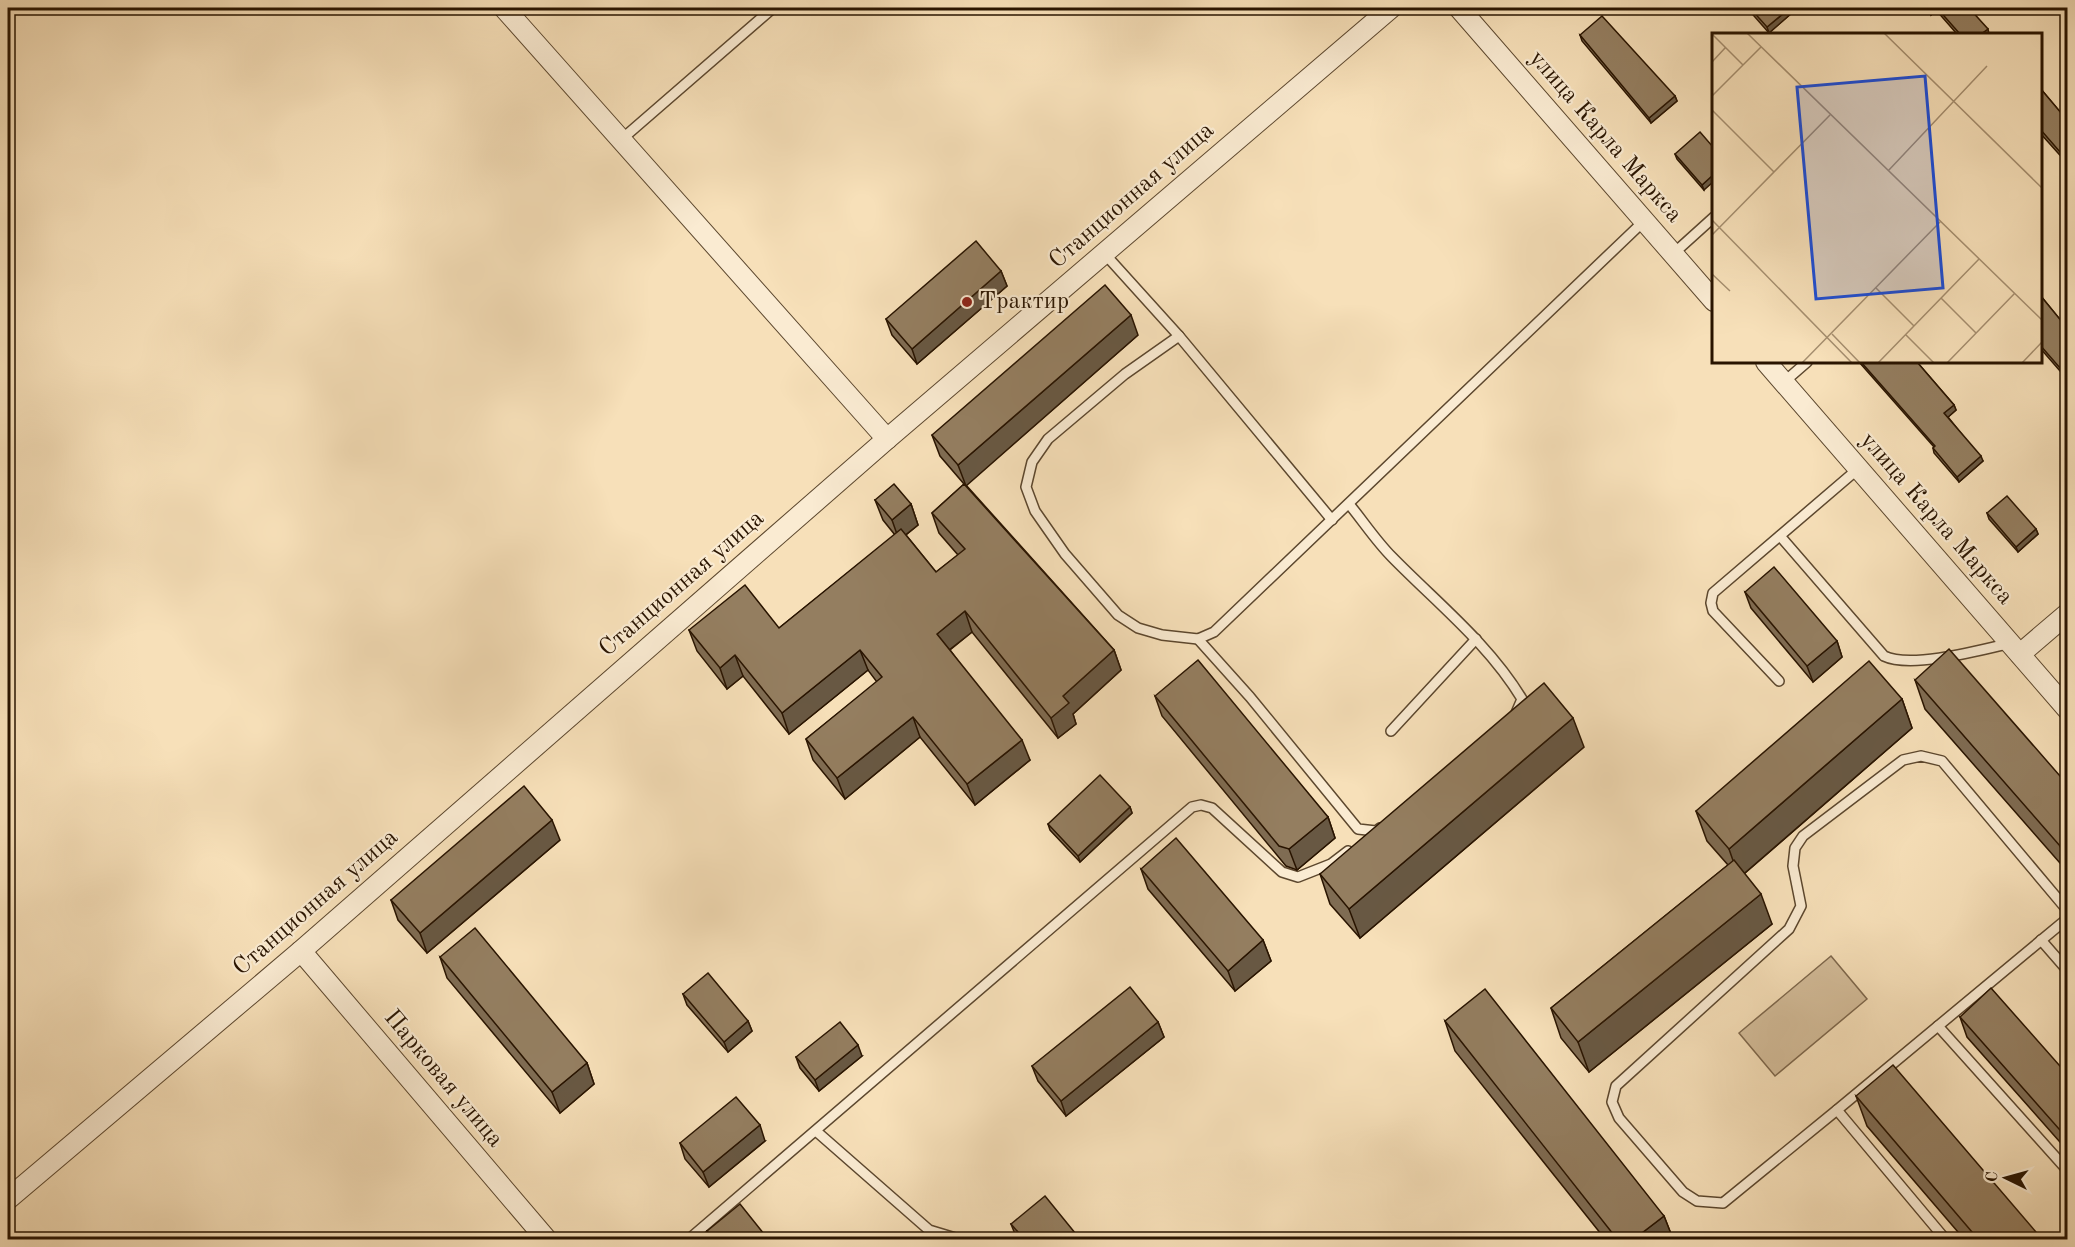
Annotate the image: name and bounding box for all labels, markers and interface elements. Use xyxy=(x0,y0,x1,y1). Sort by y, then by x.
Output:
inset map xyxy=(1712,33,2042,363)
street label: улица Карла Маркса xyxy=(1524,46,1686,228)
street label: Станционная улица xyxy=(1045,118,1219,274)
place label: Трактир xyxy=(979,290,1069,314)
marker: Трактир xyxy=(960,295,974,309)
street label: улица Карла Маркса xyxy=(1855,428,2017,610)
street label: Станционная улица xyxy=(595,506,769,662)
street label: Станционная улица xyxy=(229,825,403,981)
street label: Парковая улица xyxy=(379,1006,507,1152)
north arrow xyxy=(1976,1148,2036,1208)
text: С xyxy=(1985,1171,2001,1183)

